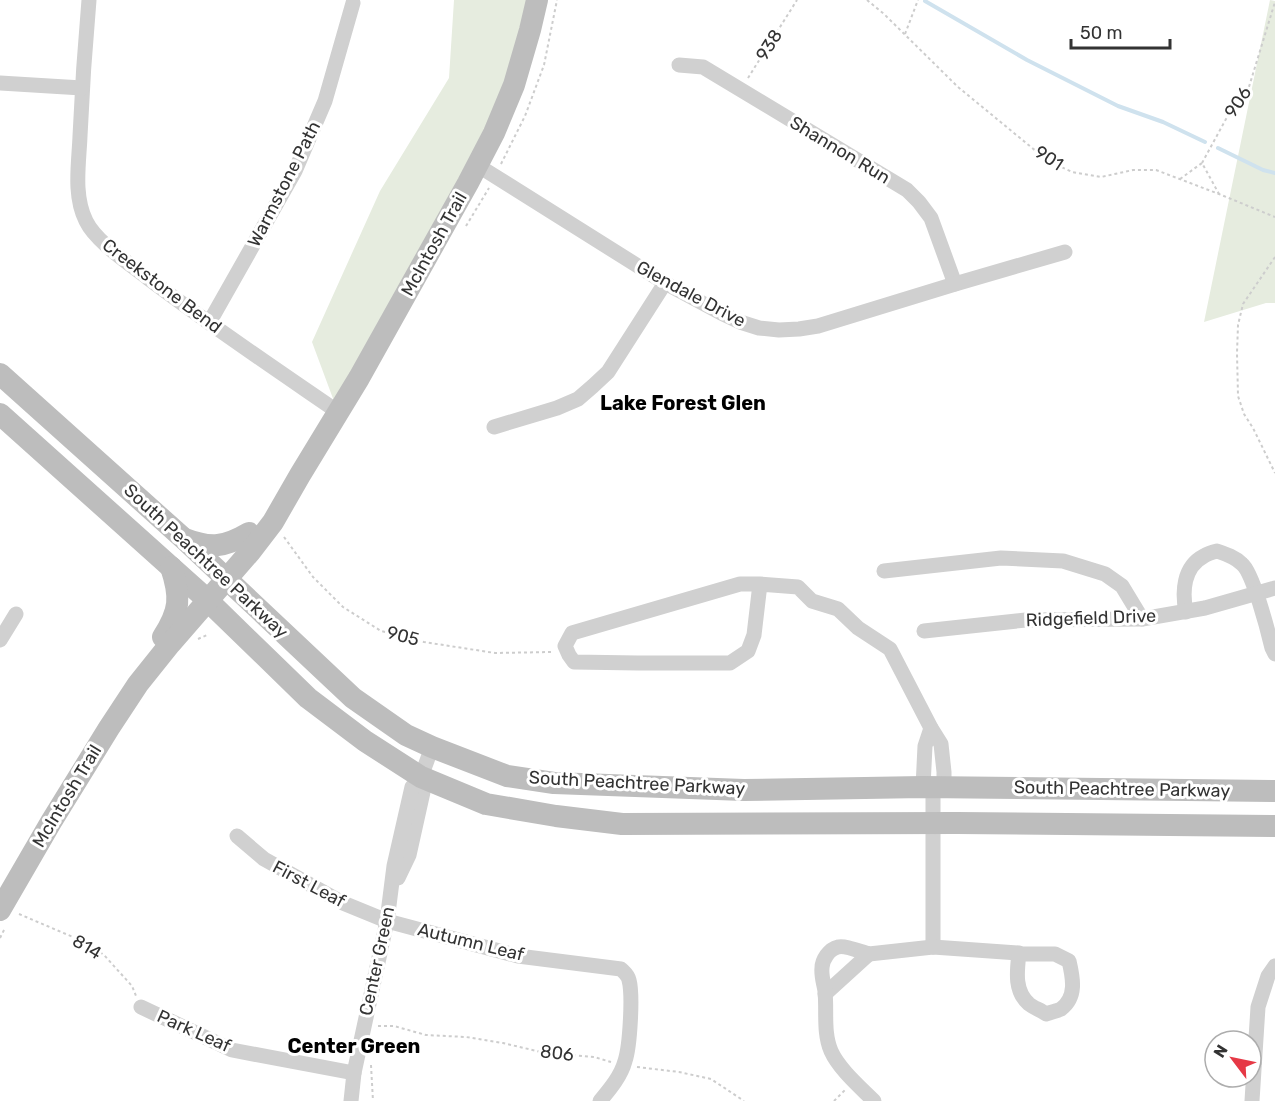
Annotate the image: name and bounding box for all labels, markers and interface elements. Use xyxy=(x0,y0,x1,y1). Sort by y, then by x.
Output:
scale bar xyxy=(1071,12,1170,50)
text: 50 m xyxy=(1080,22,1123,44)
street label: 938 xyxy=(751,25,787,65)
street label: 906 xyxy=(1220,82,1256,122)
street label: Shannon Run xyxy=(786,111,894,189)
street label: Warmstone Path xyxy=(243,118,325,250)
street label: 901 xyxy=(1031,141,1067,175)
street label: McIntosh Trail xyxy=(396,188,472,300)
street label: Creekstone Bend xyxy=(98,234,226,338)
street label: Glendale Drive xyxy=(633,256,749,332)
district label: Lake Forest Glen xyxy=(600,391,766,415)
street label: South Peachtree Parkway xyxy=(119,479,293,643)
street label: Ridgefield Drive xyxy=(1025,605,1157,631)
street label: 905 xyxy=(384,621,422,651)
street label: McIntosh Trail xyxy=(28,741,106,851)
street label: South Peachtree Parkway xyxy=(528,766,746,800)
street label: South Peachtree Parkway xyxy=(1014,776,1231,802)
street label: First Leaf xyxy=(269,856,349,912)
street label: Center Green xyxy=(355,905,399,1017)
street label: Autumn Leaf xyxy=(416,918,526,966)
street label: 814 xyxy=(68,930,106,964)
street label: Park Leaf xyxy=(154,1005,234,1057)
north arrow xyxy=(1203,1029,1263,1089)
district label: Center Green xyxy=(288,1034,420,1058)
street label: 806 xyxy=(539,1040,575,1066)
text: N xyxy=(1210,1041,1232,1061)

